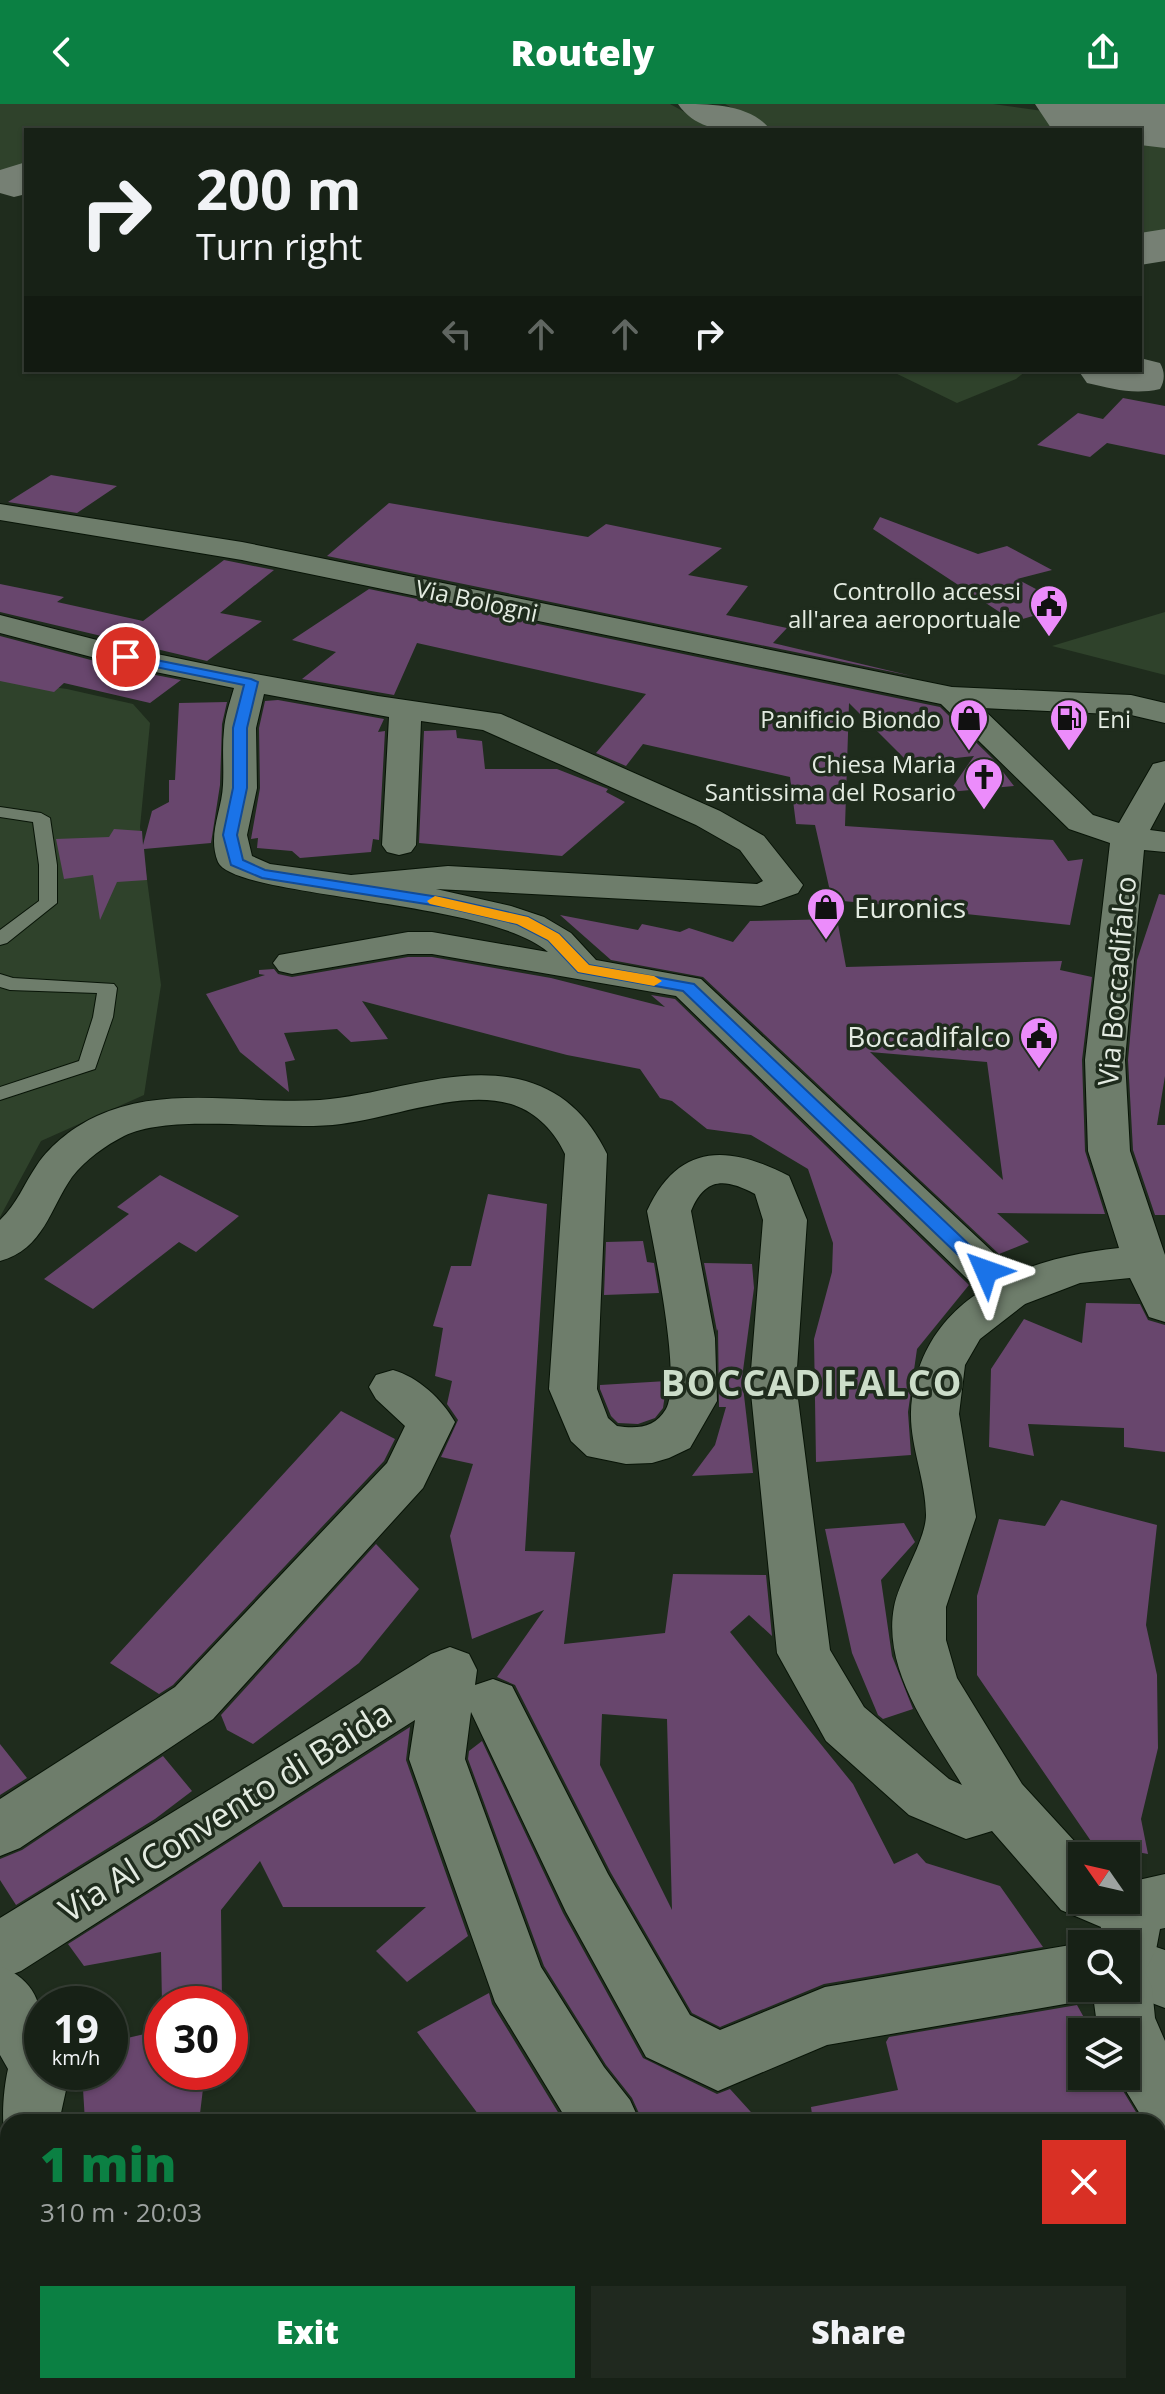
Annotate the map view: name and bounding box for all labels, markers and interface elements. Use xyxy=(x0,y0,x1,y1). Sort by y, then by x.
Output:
text: Routely xyxy=(511,28,654,77)
icon: back xyxy=(40,30,84,74)
icon: share xyxy=(1081,30,1125,74)
text: 200 m xyxy=(196,150,362,226)
icon: right xyxy=(64,160,168,264)
text: Turn right xyxy=(196,222,362,271)
icon: left xyxy=(435,312,479,356)
icon: ahead xyxy=(519,312,563,356)
icon: ahead xyxy=(603,312,647,356)
icon: right xyxy=(687,312,731,356)
street label: Via Bologni xyxy=(413,571,541,629)
place label: Controllo accessi all'area aeroportuale xyxy=(788,574,1021,635)
public building icon: Controllo accessi all'area aeroportuale xyxy=(1028,583,1070,638)
pin xyxy=(92,623,160,691)
icon: arrive xyxy=(104,635,148,679)
shop icon: Panificio Biondo xyxy=(948,697,990,752)
fuel station icon: Eni xyxy=(1048,697,1090,752)
place label: Panificio Biondo xyxy=(760,702,941,735)
place label: Eni xyxy=(1097,702,1131,735)
place label: Chiesa Maria Santissima del Rosario xyxy=(705,747,956,808)
church icon: Chiesa Maria Santissima del Rosario xyxy=(963,756,1005,811)
street label: Via Boccadifalco xyxy=(1088,875,1144,1087)
shop icon: Euronics xyxy=(805,886,847,941)
place label: Euronics xyxy=(854,888,966,926)
public building icon: Boccadifalco xyxy=(1018,1015,1060,1070)
place label: Boccadifalco xyxy=(847,1017,1011,1055)
position arrow xyxy=(944,1229,1028,1313)
district label: BOCCADIFALCO xyxy=(661,1358,963,1407)
street label: Via Al Convento di Baida xyxy=(50,1690,400,1932)
north arrow xyxy=(1068,1842,1140,1914)
map controls xyxy=(1068,1842,1140,2090)
button: search xyxy=(1068,1930,1140,2002)
speed limit sign: 30 xyxy=(144,1986,248,2090)
text: 19 xyxy=(53,2000,99,2055)
button: layers xyxy=(1068,2018,1140,2090)
text: km/h xyxy=(52,2044,100,2071)
text: 1 min xyxy=(40,2131,176,2196)
button: close xyxy=(1042,2140,1126,2224)
text: 310 m · 20:03 xyxy=(40,2194,202,2230)
button: Exit xyxy=(40,2286,575,2378)
button: Share xyxy=(591,2286,1126,2378)

